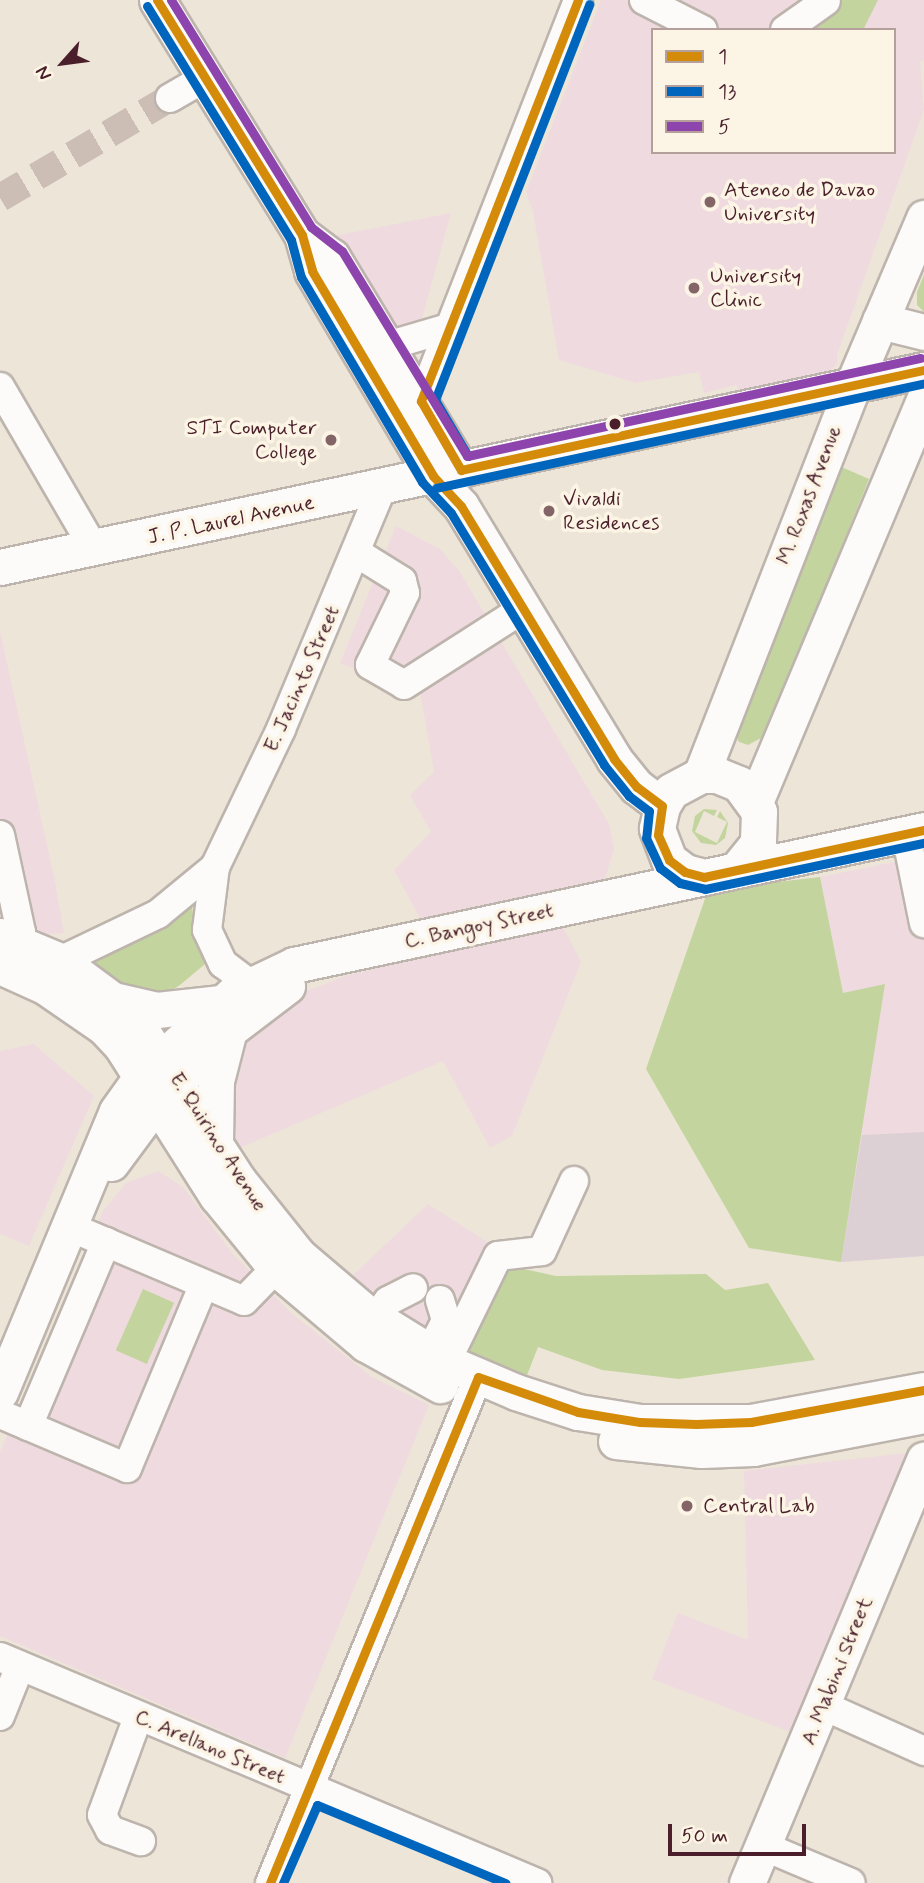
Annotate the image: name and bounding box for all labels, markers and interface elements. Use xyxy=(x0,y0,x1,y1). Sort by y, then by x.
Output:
north arrow xyxy=(28,28,98,98)
legend xyxy=(651,28,896,154)
text: 1 xyxy=(718,43,727,71)
text: N xyxy=(30,62,58,85)
text: 13 xyxy=(718,78,736,106)
text: 5 xyxy=(718,113,731,141)
place label: Ateneo de Davao University xyxy=(724,177,875,227)
marker: Ateneo de Davao University xyxy=(702,194,718,210)
place label: University Clinic xyxy=(710,263,801,313)
marker: University Clinic xyxy=(684,278,704,298)
place label: STI Computer College xyxy=(185,415,317,465)
unlabelled marker xyxy=(608,417,622,431)
street label: M. Roxas Avenue xyxy=(770,420,848,570)
marker: STI Computer College xyxy=(323,432,339,448)
place label: Vivaldi Residences xyxy=(563,486,660,536)
street label: J. P. Laurel Avenue xyxy=(146,490,316,550)
marker: Vivaldi Residences xyxy=(541,503,557,519)
street label: E. Jacinto Street xyxy=(258,600,346,758)
street label: C. Bangoy Street xyxy=(400,898,558,954)
street label: E. Quirino Avenue xyxy=(163,1067,273,1217)
place label: Central Lab xyxy=(703,1493,815,1519)
marker: Central Lab xyxy=(677,1496,697,1516)
street label: A. Mabini Street xyxy=(796,1593,878,1749)
street label: C. Arellano Street xyxy=(130,1703,290,1791)
scale bar xyxy=(672,1810,810,1854)
text: 50 m xyxy=(681,1822,728,1850)

